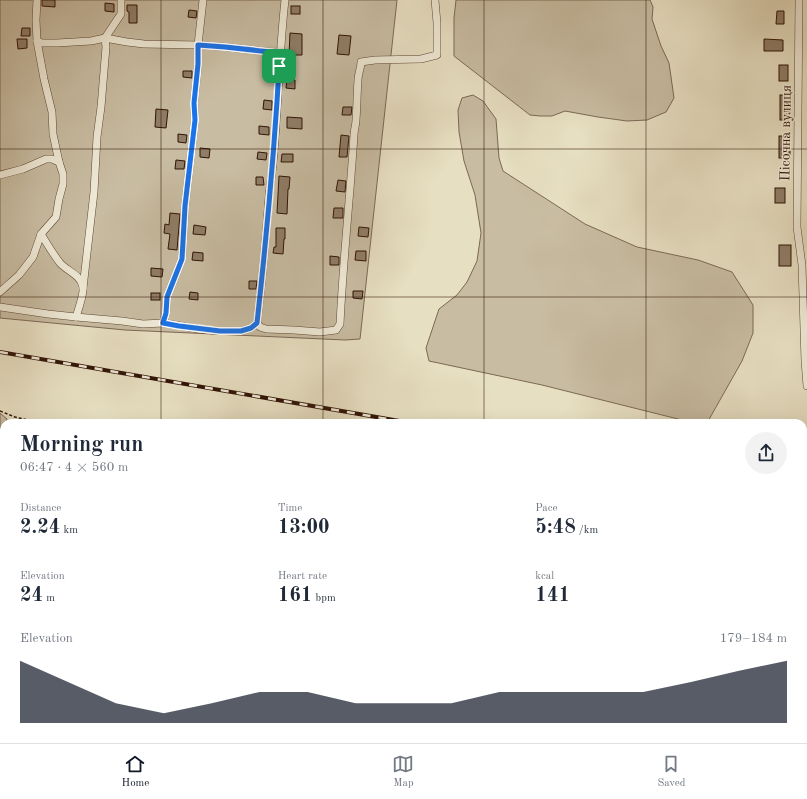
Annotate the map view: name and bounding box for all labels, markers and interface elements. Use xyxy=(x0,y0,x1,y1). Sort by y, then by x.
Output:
pin xyxy=(262,49,296,83)
icon: arrive xyxy=(268,55,290,77)
street label: Пісочна вулиця xyxy=(778,85,794,181)
button: share xyxy=(745,432,787,474)
text: Morning run xyxy=(20,434,143,456)
text: 06:47 · 4 × 560 m xyxy=(20,461,128,474)
text: Distance xyxy=(20,503,61,514)
text: Time xyxy=(278,503,302,514)
text: Pace xyxy=(535,503,558,514)
text: 2.24 xyxy=(20,518,60,538)
text: 13:00 xyxy=(278,518,330,538)
text: 5:48 xyxy=(535,518,576,538)
text: km xyxy=(60,525,78,536)
text: /km xyxy=(576,525,598,536)
text: Elevation xyxy=(20,571,65,582)
text: Heart rate xyxy=(278,571,327,582)
text: kcal xyxy=(535,571,554,582)
text: 24 xyxy=(20,586,43,606)
text: 161 xyxy=(278,586,312,606)
text: 141 xyxy=(535,586,570,606)
text: m xyxy=(43,593,55,604)
text: bpm xyxy=(312,593,336,604)
text: Elevation xyxy=(20,632,73,645)
text: 179–184 m xyxy=(720,632,787,645)
tab: Home xyxy=(122,753,149,791)
tab: Map xyxy=(392,753,414,791)
tab: Saved xyxy=(657,753,685,791)

